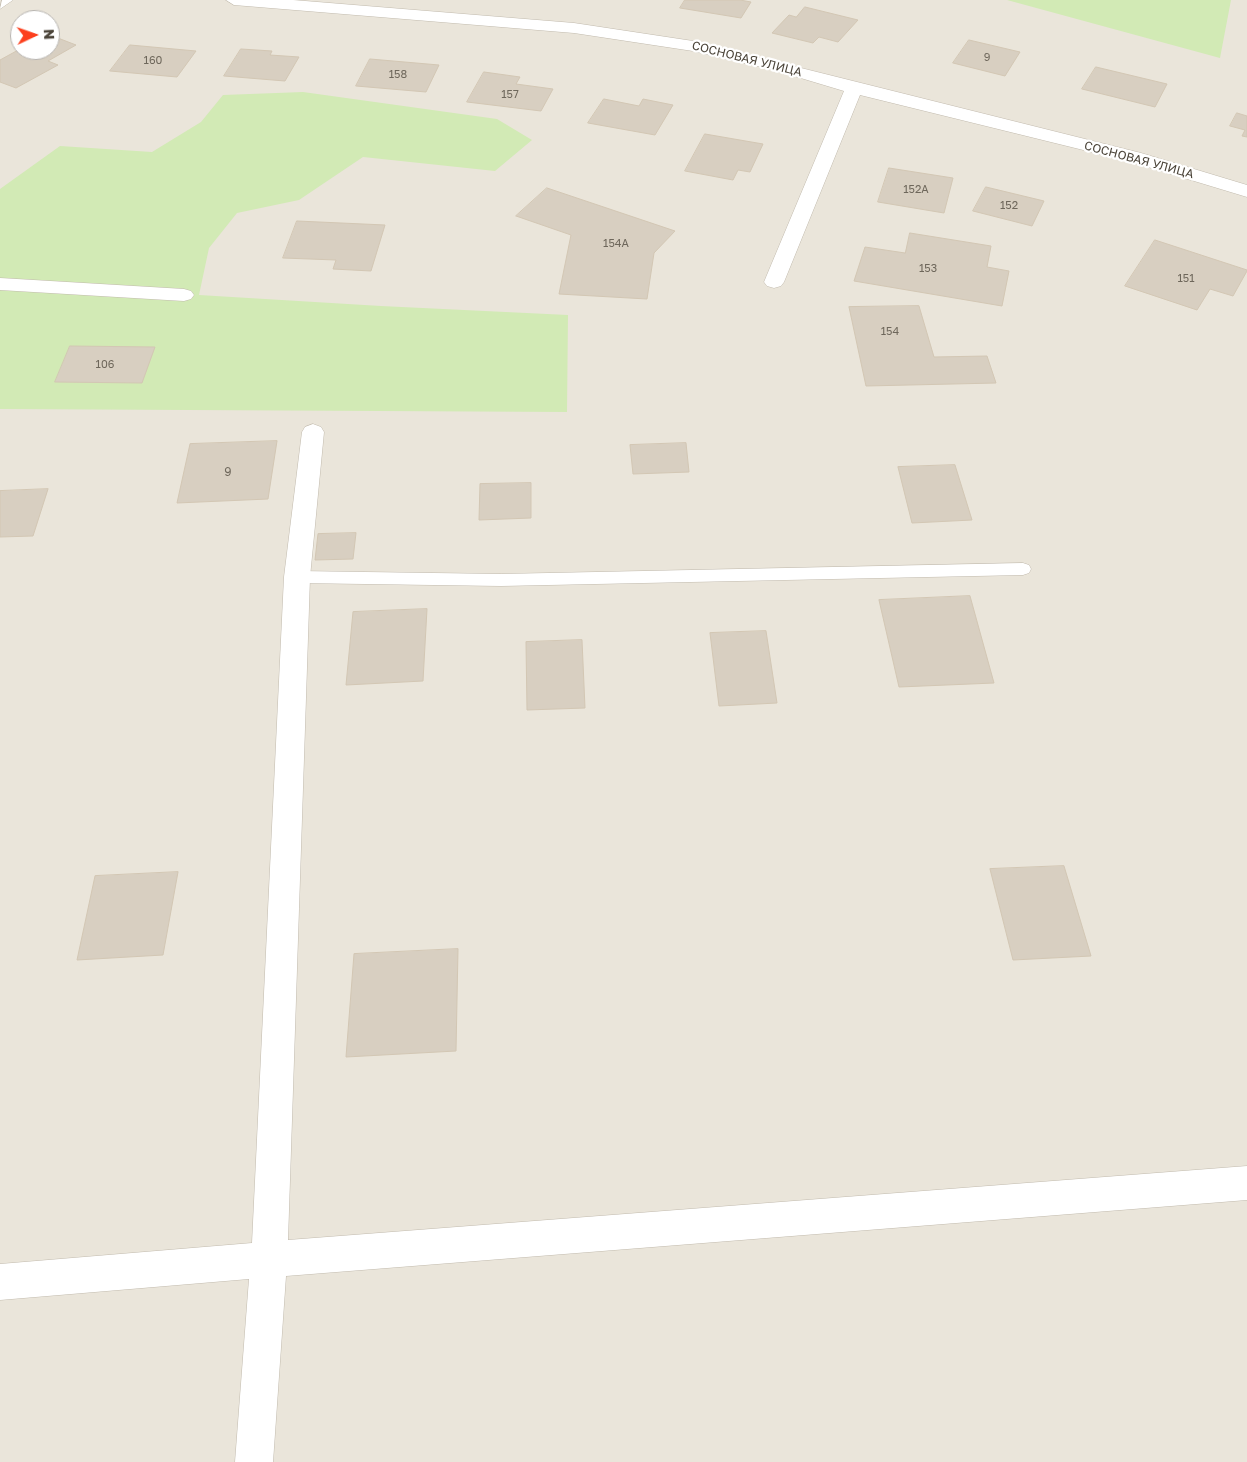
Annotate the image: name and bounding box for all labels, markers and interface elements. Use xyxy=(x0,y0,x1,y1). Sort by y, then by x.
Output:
north arrow xyxy=(10,10,60,60)
text: N xyxy=(41,28,58,40)
street label: СОСНОВАЯ УЛИЦА xyxy=(691,38,803,80)
house number: 9 xyxy=(984,51,990,65)
house number: 160 xyxy=(144,54,162,68)
house number: 158 xyxy=(389,68,407,82)
house number: 157 xyxy=(501,88,519,102)
street label: СОСНОВАЯ УЛИЦА xyxy=(1083,138,1195,182)
house number: 152А xyxy=(903,183,929,197)
house number: 152 xyxy=(1000,199,1018,213)
house number: 154А xyxy=(603,237,629,251)
house number: 153 xyxy=(919,262,937,276)
house number: 151 xyxy=(1177,272,1195,286)
house number: 154 xyxy=(881,325,899,339)
house number: 106 xyxy=(96,358,114,372)
house number: 9 xyxy=(224,465,232,479)

